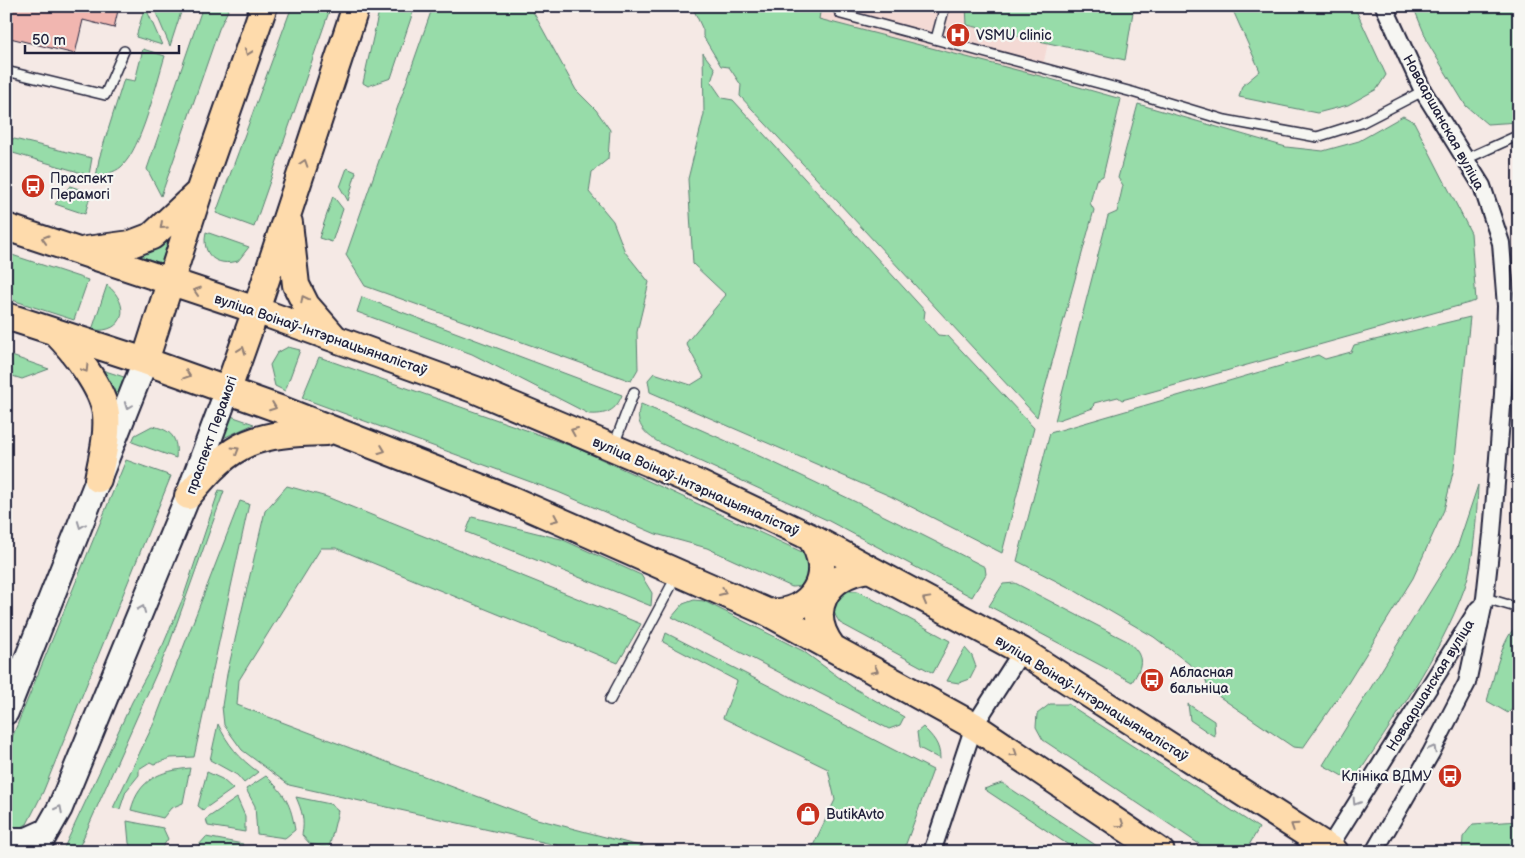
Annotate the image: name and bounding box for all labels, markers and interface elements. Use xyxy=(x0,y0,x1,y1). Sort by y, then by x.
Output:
scale bar xyxy=(25,22,179,54)
hospital icon: VSMU clinic xyxy=(945,22,971,48)
place label: VSMU clinic xyxy=(976,27,1052,44)
text: 50 m xyxy=(32,31,66,50)
one-way arrow xyxy=(244,47,254,56)
street label: Новааршанская вуліца xyxy=(1399,52,1488,193)
one-way arrow xyxy=(298,159,308,168)
place label: Праспект Перамогі xyxy=(50,170,114,203)
bus stop icon: Праспект Перамогі xyxy=(20,173,46,199)
one-way arrow xyxy=(160,220,169,229)
one-way arrow xyxy=(41,234,49,244)
one-way arrow xyxy=(193,286,201,296)
street label: вуліца Воінаў-Інтэрнацыяналістаў xyxy=(212,290,430,379)
one-way arrow xyxy=(300,296,310,305)
one-way arrow xyxy=(236,346,246,354)
one-way arrow xyxy=(79,363,88,373)
one-way arrow xyxy=(182,369,190,379)
street label: праспект Перамогі xyxy=(182,374,241,497)
one-way arrow xyxy=(269,401,277,411)
one-way arrow xyxy=(124,402,134,410)
one-way arrow xyxy=(570,427,579,437)
street label: вуліца Воінаў-Інтэрнацыяналістаў xyxy=(590,433,802,540)
one-way arrow xyxy=(377,443,386,454)
one-way arrow xyxy=(230,446,239,456)
one-way arrow xyxy=(550,512,559,523)
one-way arrow xyxy=(77,520,87,529)
one-way arrow xyxy=(718,586,727,597)
one-way arrow xyxy=(923,596,932,606)
one-way arrow xyxy=(136,605,147,614)
street label: Новааршанская вуліца xyxy=(1383,616,1478,754)
street label: вуліца Воінаў-Інтэрнацыяналістаў xyxy=(992,632,1192,765)
one-way arrow xyxy=(870,664,879,674)
place label: Абласная бальніца xyxy=(1169,664,1233,697)
bus stop icon: Абласная бальніца xyxy=(1139,667,1165,693)
one-way arrow xyxy=(1427,745,1437,754)
one-way arrow xyxy=(1009,747,1018,756)
bus stop icon: Клініка ВДМУ xyxy=(1437,763,1463,789)
place label: Клініка ВДМУ xyxy=(1341,768,1432,785)
one-way arrow xyxy=(1353,797,1362,806)
shop icon: ButikAvto xyxy=(795,801,821,827)
one-way arrow xyxy=(53,805,63,814)
place label: ButikAvto xyxy=(826,806,885,823)
one-way arrow xyxy=(1115,818,1125,827)
one-way arrow xyxy=(1291,822,1300,832)

